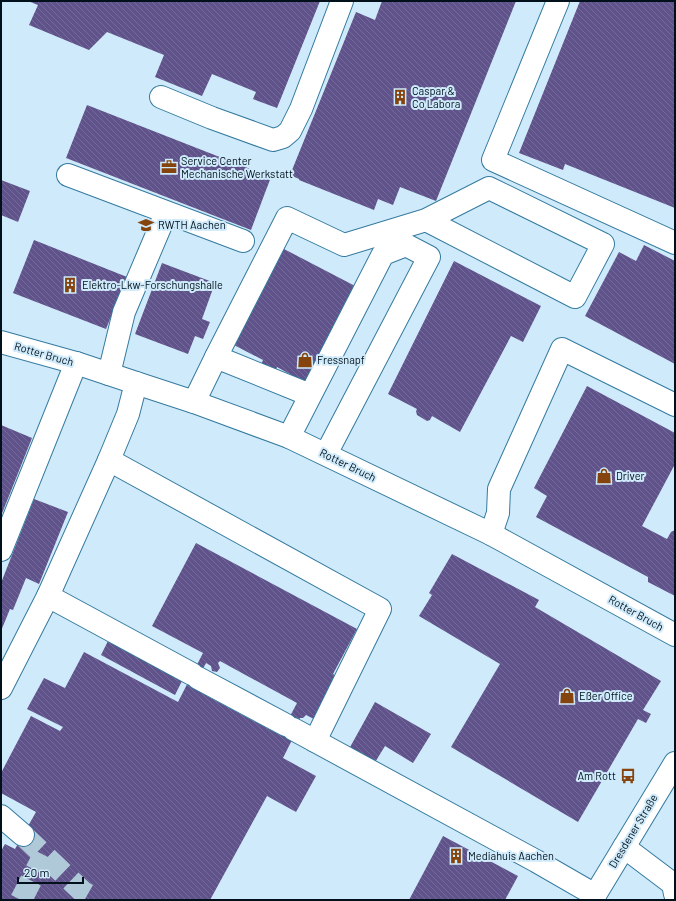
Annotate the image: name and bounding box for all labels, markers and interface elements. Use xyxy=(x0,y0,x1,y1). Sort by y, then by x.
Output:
place label: Caspar & Co Labora xyxy=(412,84,460,110)
building icon: Caspar & Co Labora xyxy=(391,88,409,106)
place label: Service Center Mechanische Werkstatt xyxy=(181,154,293,180)
office icon: Service Center Mechanische Werkstatt xyxy=(160,158,178,176)
school or university icon: RWTH Aachen xyxy=(137,216,155,234)
place label: RWTH Aachen xyxy=(158,218,226,231)
building icon: Elektro-Lkw-Forschungshalle xyxy=(61,276,79,294)
place label: Elektro-Lkw-Forschungshalle xyxy=(82,278,223,291)
street label: Rotter Bruch xyxy=(13,339,75,368)
shop icon: Fressnapf xyxy=(296,351,314,369)
place label: Fressnapf xyxy=(317,353,365,366)
street label: Rotter Bruch xyxy=(318,445,379,484)
shop icon: Driver xyxy=(595,467,613,485)
place label: Driver xyxy=(616,469,645,482)
street label: Rotter Bruch xyxy=(606,592,666,633)
shop icon: Eßer Office xyxy=(558,687,576,705)
place label: Eßer Office xyxy=(579,689,633,702)
bus stop icon: Am Rott xyxy=(619,767,637,785)
place label: Am Rott xyxy=(577,769,616,782)
street label: Dresdener Straße xyxy=(605,791,660,870)
building icon: Mediahuis Aachen xyxy=(447,847,465,865)
place label: Mediahuis Aachen xyxy=(468,849,554,862)
scale bar xyxy=(18,859,83,885)
text: 20 m xyxy=(24,865,50,879)

